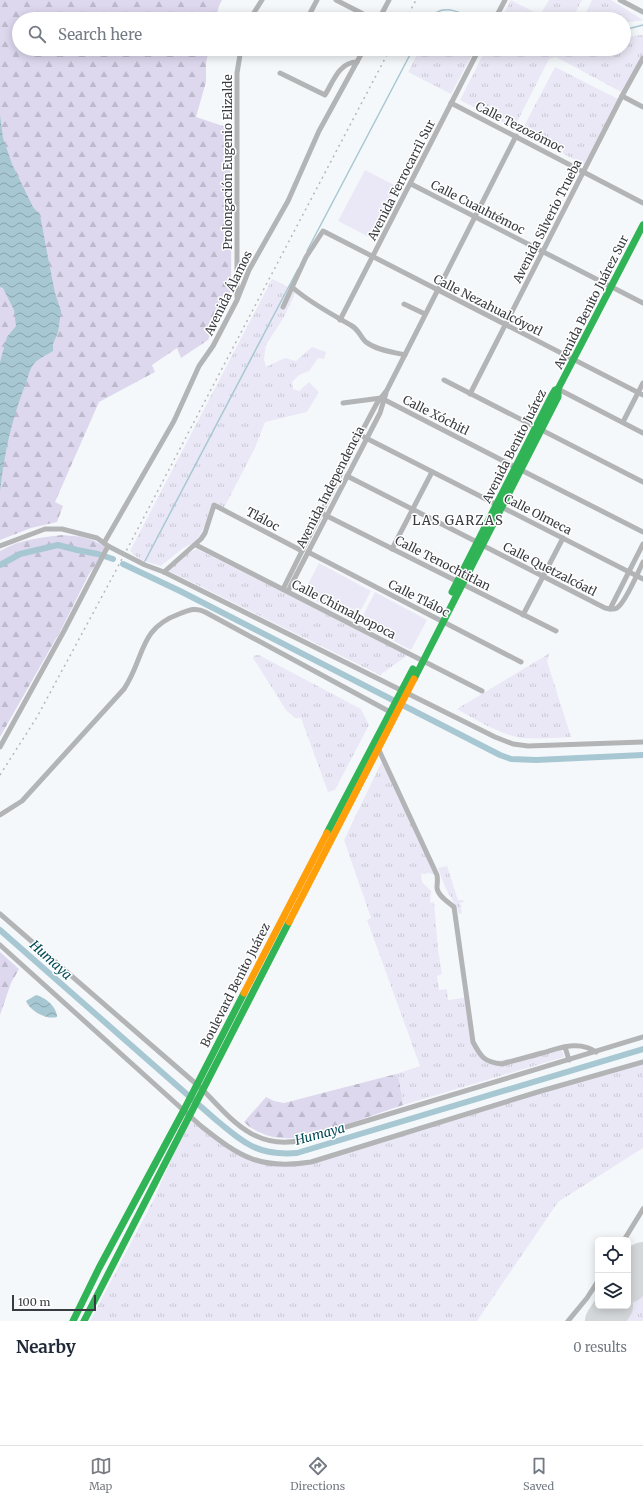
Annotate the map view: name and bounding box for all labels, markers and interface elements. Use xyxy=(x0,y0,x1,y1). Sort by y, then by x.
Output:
search box xyxy=(12,12,631,56)
icon: search xyxy=(26,23,48,45)
text: Search here xyxy=(58,25,142,44)
street label: Prolongación Eugenio Elizalde xyxy=(220,74,235,250)
street label: Calle Tezozómoc xyxy=(473,98,567,156)
street label: Avenida Ferrocarril Sur xyxy=(364,117,438,244)
street label: Avenida Silverio Trueba xyxy=(509,156,585,286)
street label: Calle Cuauhtémoc xyxy=(428,177,528,237)
street label: Avenida Benito Juárez Sur xyxy=(550,232,632,372)
street label: Avenida Álamos xyxy=(201,248,255,339)
street label: Calle Nezahualcóyotl xyxy=(431,271,545,339)
street label: Avenida Benito Juárez xyxy=(478,386,549,506)
street label: Calle Xóchitl xyxy=(400,392,472,438)
street label: Avenida Independencia xyxy=(292,423,368,551)
street label: Calle Olmeca xyxy=(502,490,575,538)
street label: Tláloc xyxy=(244,504,282,534)
district label: LAS GARZAS xyxy=(412,512,504,529)
street label: Calle Tenochtitlan xyxy=(393,532,493,594)
street label: Calle Quetzalcóatl xyxy=(501,539,600,599)
street label: Calle Chimalpopoca xyxy=(289,576,399,642)
street label: Calle Tláloc xyxy=(386,576,452,620)
street label: Boulevard Benito Juárez xyxy=(197,920,273,1050)
water label: Humaya xyxy=(26,936,76,983)
water label: Humaya xyxy=(292,1119,347,1149)
map controls xyxy=(595,1237,631,1309)
button: locate xyxy=(595,1237,631,1273)
button: layers xyxy=(595,1273,631,1309)
scale bar xyxy=(12,1293,96,1312)
text: 100 m xyxy=(18,1295,50,1309)
text: Nearby xyxy=(16,1336,76,1358)
text: 0 results xyxy=(573,1339,627,1356)
tab: Map xyxy=(89,1455,112,1493)
tab: Directions xyxy=(290,1455,345,1493)
tab: Saved xyxy=(523,1455,554,1493)

